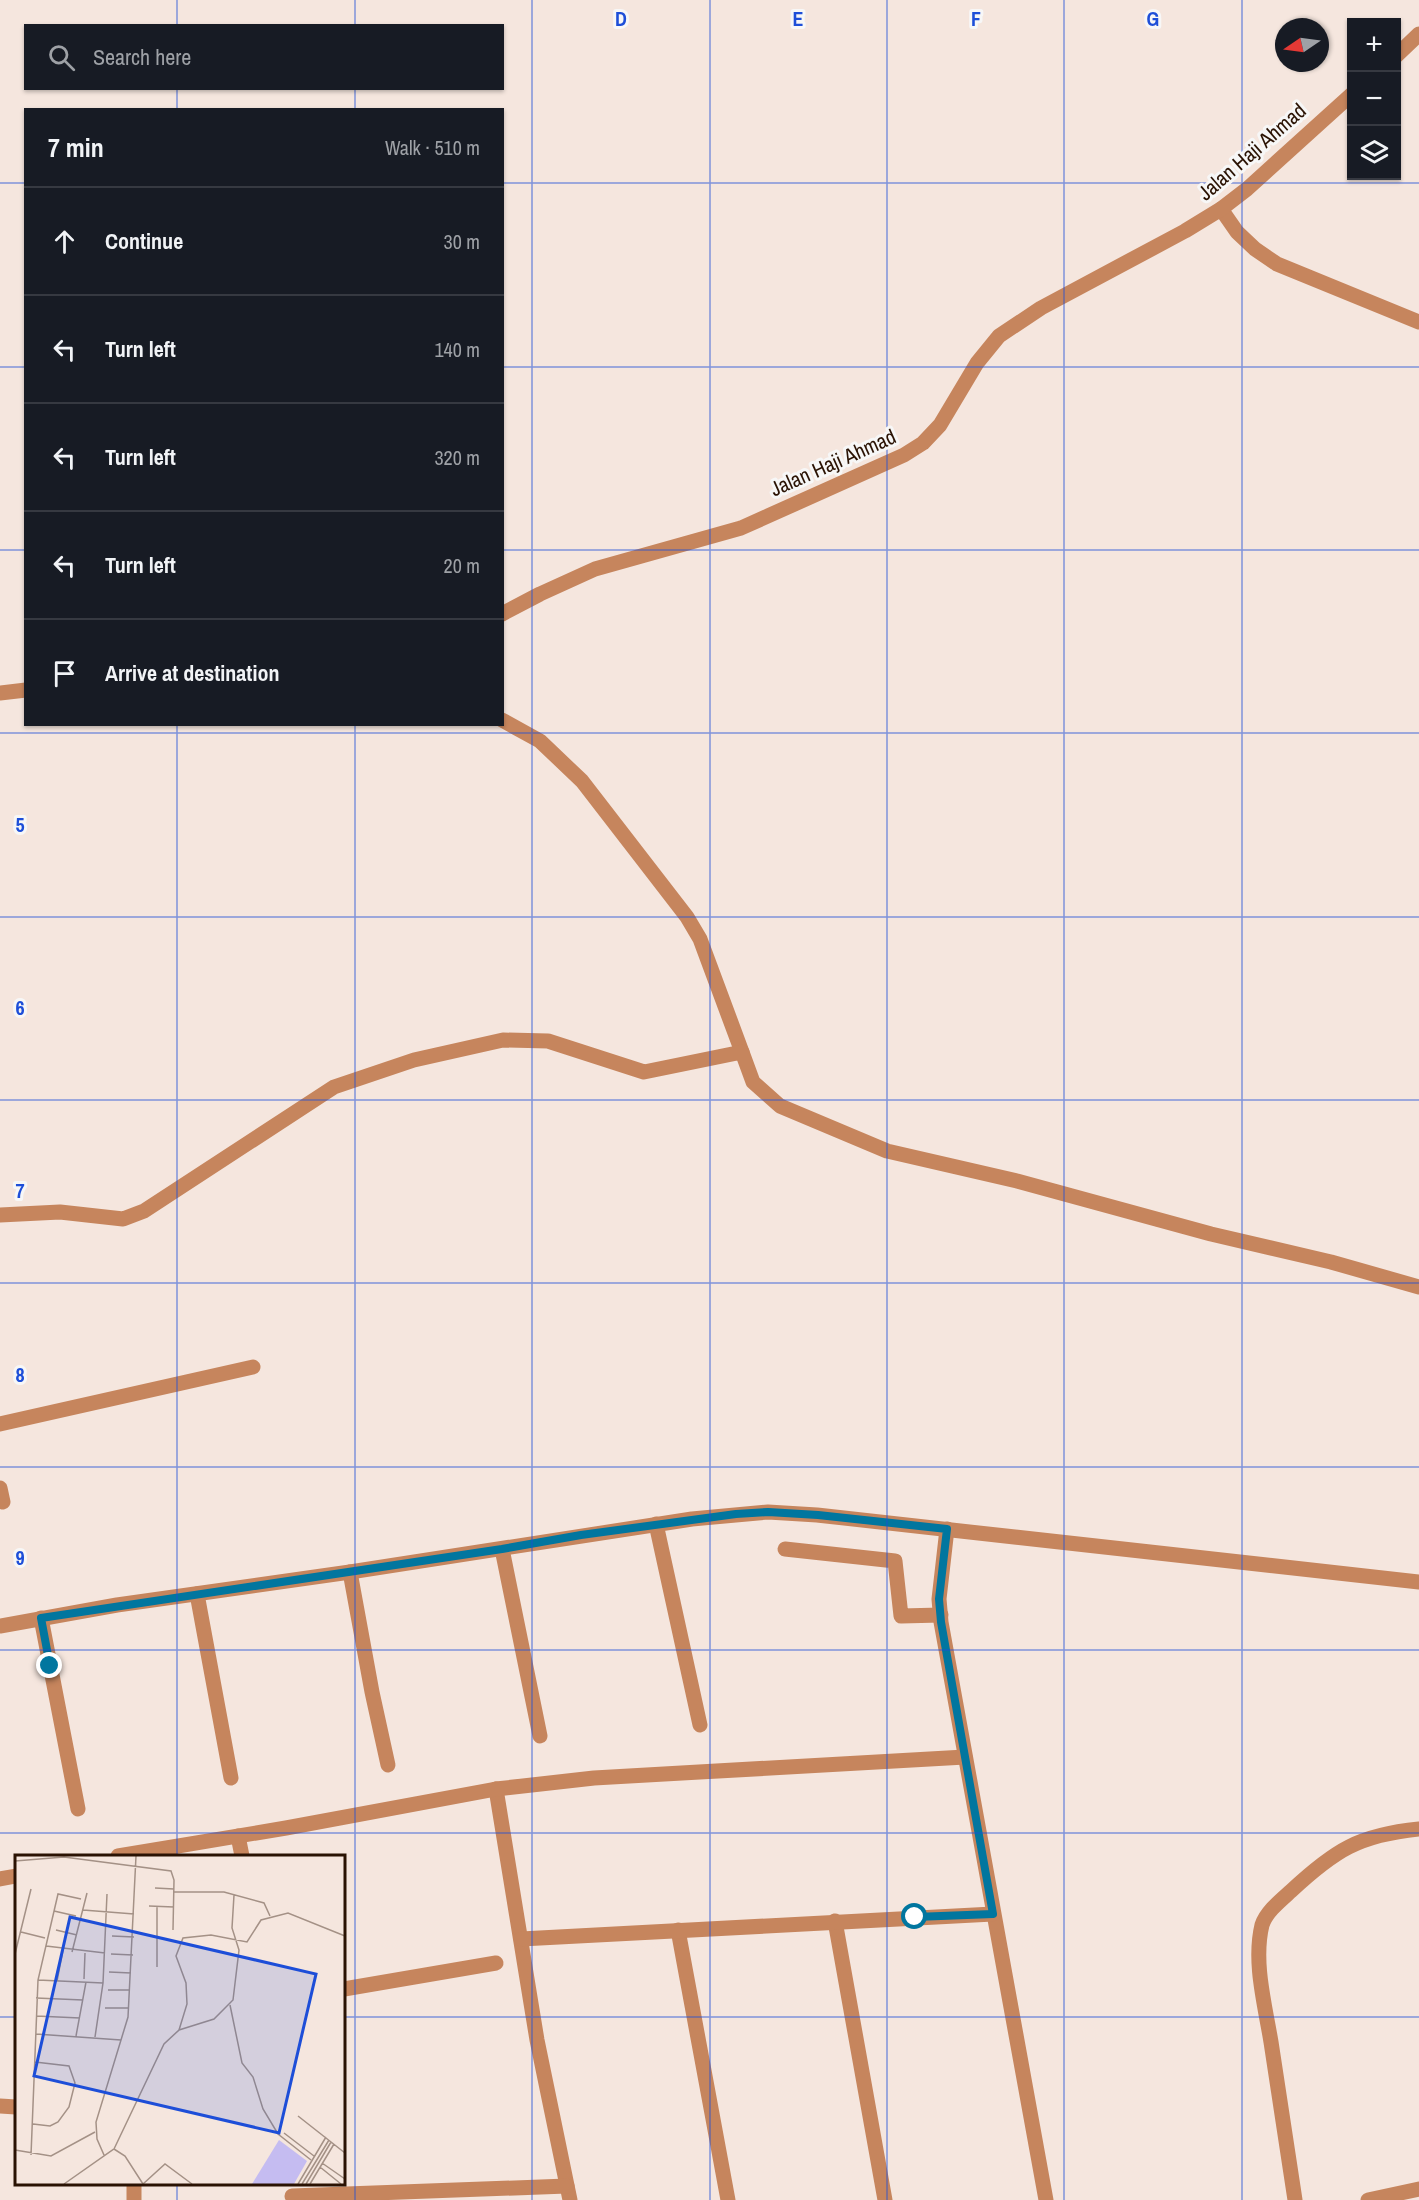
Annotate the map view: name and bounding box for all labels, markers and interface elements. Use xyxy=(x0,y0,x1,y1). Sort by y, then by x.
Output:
text: D xyxy=(615,5,627,32)
text: E xyxy=(793,5,804,32)
text: F xyxy=(971,5,981,32)
text: G xyxy=(1147,5,1159,32)
north arrow xyxy=(1275,18,1329,72)
map controls xyxy=(1347,18,1401,180)
button: + xyxy=(1347,18,1401,72)
search box xyxy=(24,24,504,90)
icon: search xyxy=(45,41,78,74)
text: Search here xyxy=(93,42,191,72)
button: − xyxy=(1347,72,1401,126)
street label: Jalan Haji Ahmad xyxy=(1191,96,1312,207)
button: layers xyxy=(1347,126,1401,180)
text: 7 min xyxy=(48,130,104,165)
text: Walk · 510 m xyxy=(385,134,480,161)
icon: ahead xyxy=(48,225,81,258)
text: Continue xyxy=(105,226,183,256)
text: 30 m xyxy=(444,228,480,255)
icon: left xyxy=(48,333,81,366)
text: Turn left xyxy=(105,334,176,364)
text: 140 m xyxy=(434,336,480,363)
street label: Jalan Haji Ahmad xyxy=(765,422,900,503)
icon: left xyxy=(48,441,81,474)
text: Turn left xyxy=(105,442,176,472)
text: 320 m xyxy=(434,444,480,471)
icon: left xyxy=(48,549,81,582)
text: Turn left xyxy=(105,550,176,580)
text: 20 m xyxy=(444,552,480,579)
icon: arrive xyxy=(48,657,81,690)
text: Arrive at destination xyxy=(105,658,279,688)
text: 5 xyxy=(15,811,25,838)
text: 6 xyxy=(15,994,25,1021)
text: 7 xyxy=(15,1177,25,1204)
text: 8 xyxy=(15,1361,25,1388)
text: 9 xyxy=(15,1544,25,1571)
route end xyxy=(36,1652,62,1678)
inset map xyxy=(15,1855,345,2185)
route start xyxy=(901,1903,927,1929)

